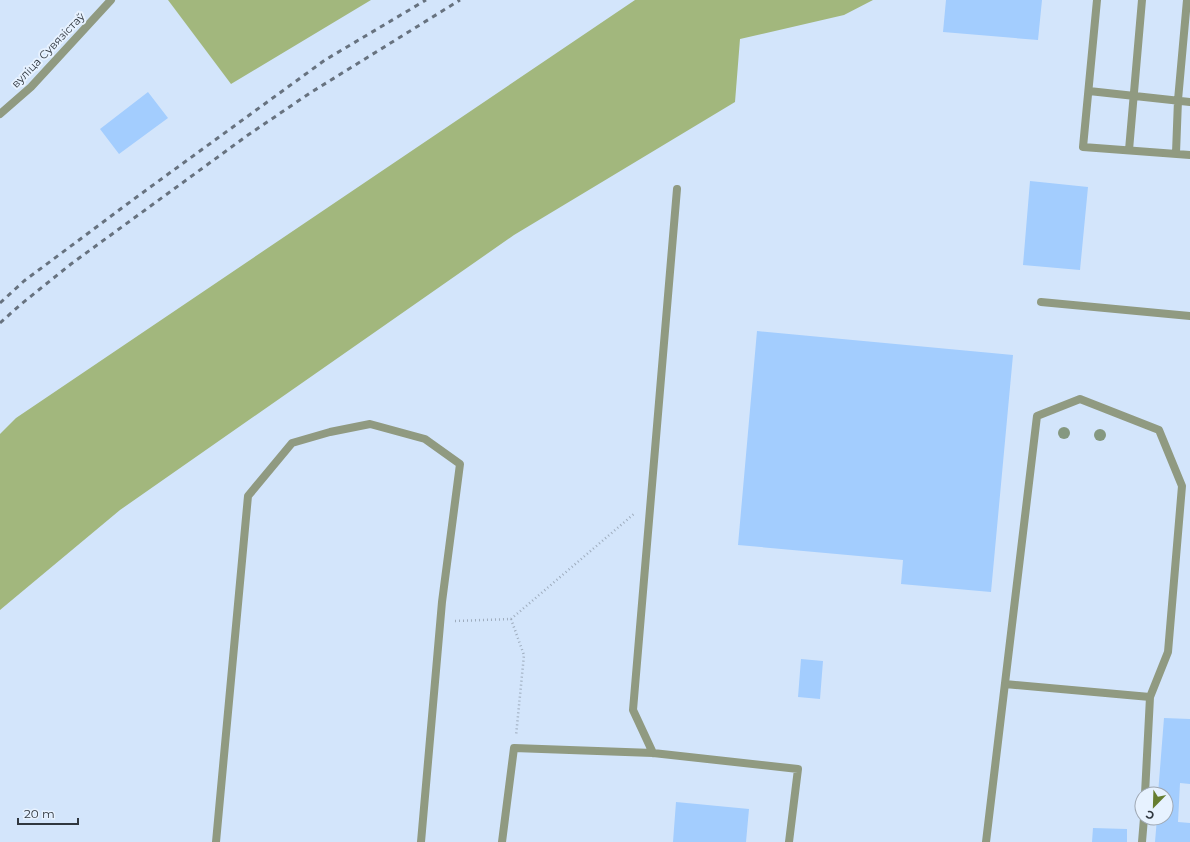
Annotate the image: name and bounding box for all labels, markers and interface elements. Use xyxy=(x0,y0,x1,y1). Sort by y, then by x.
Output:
street label: вуліца Сувязістаў xyxy=(8,9,88,91)
north arrow xyxy=(1134,786,1174,826)
scale bar xyxy=(18,800,78,826)
text: 20 m xyxy=(24,806,55,821)
text: С xyxy=(1144,807,1157,823)

